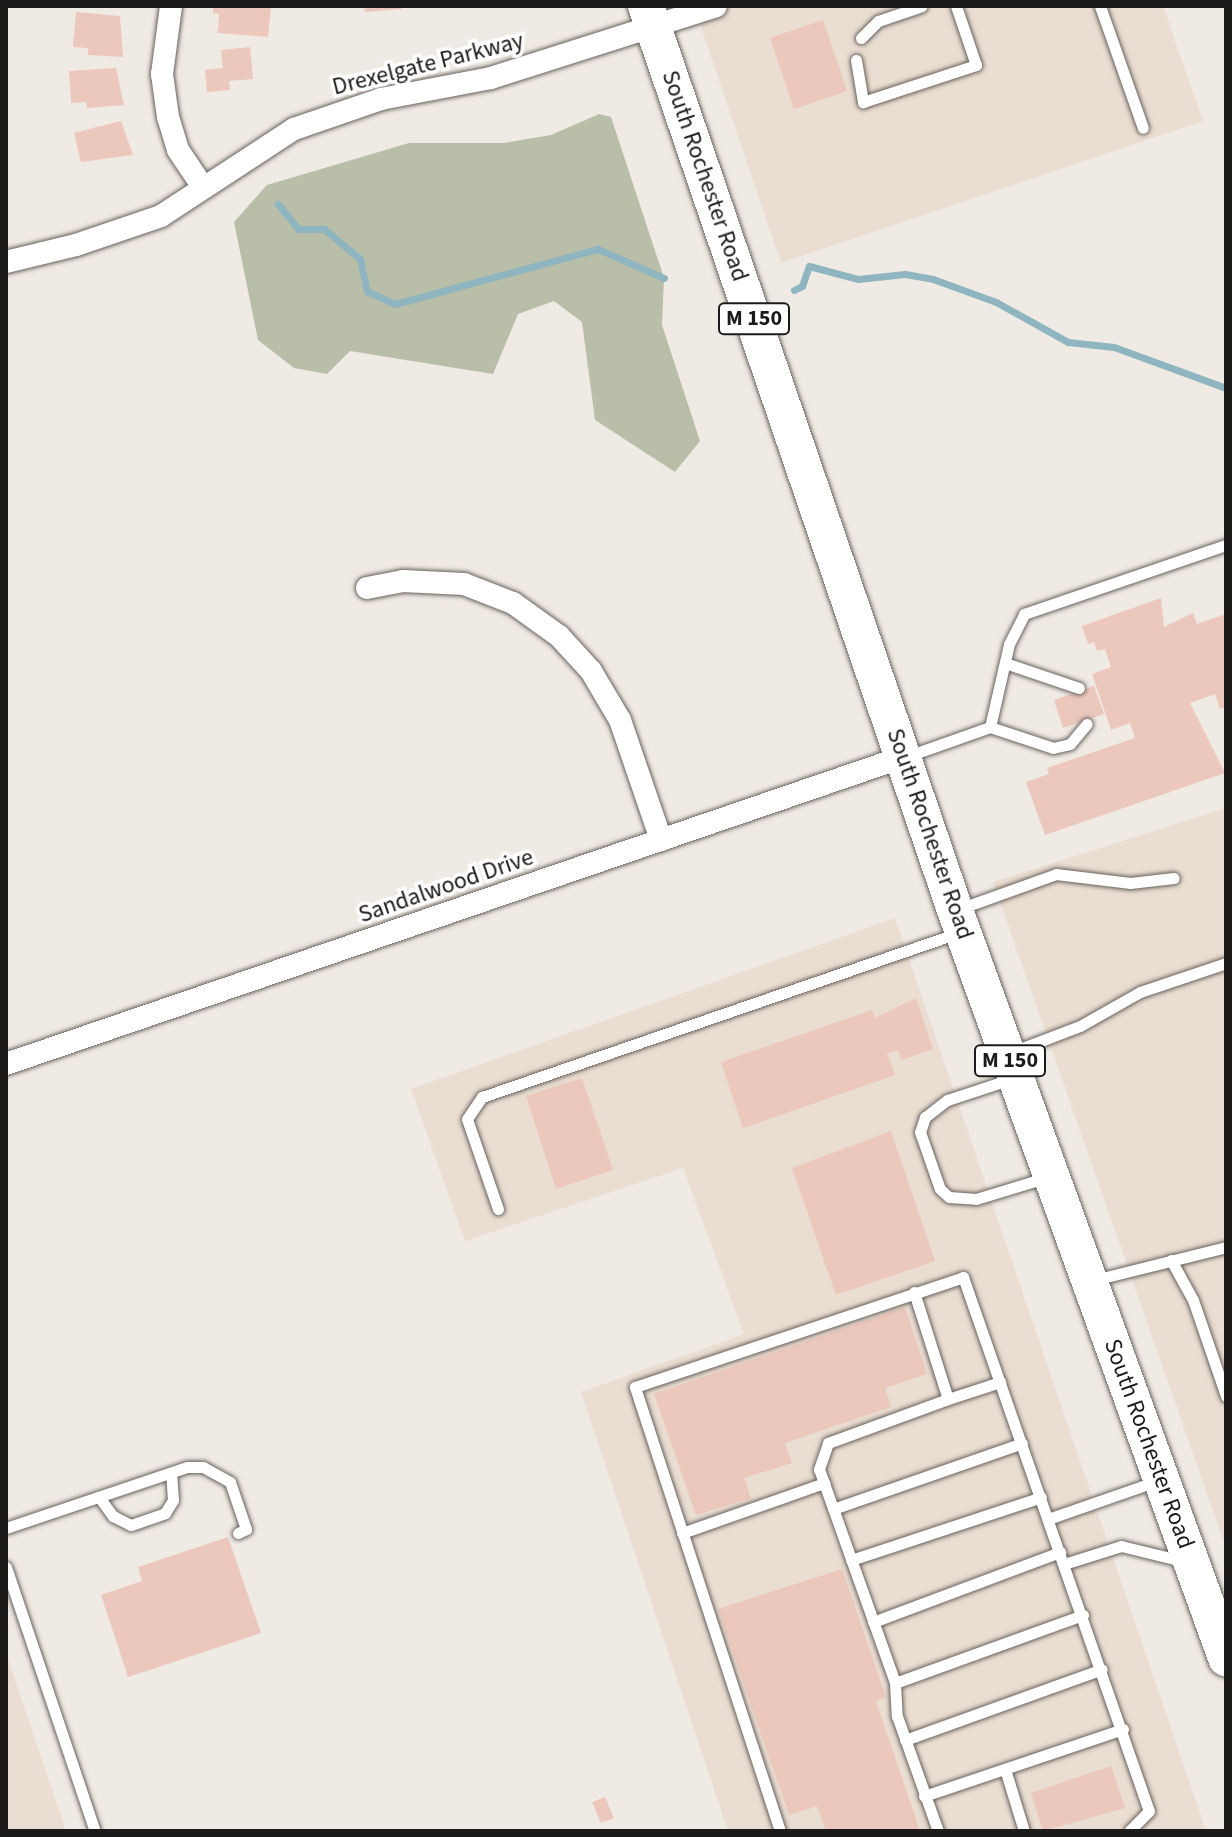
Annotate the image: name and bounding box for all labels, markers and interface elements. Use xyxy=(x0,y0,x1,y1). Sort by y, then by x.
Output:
street label: Drexelgate Parkway xyxy=(329,26,527,102)
street label: South Rochester Road xyxy=(655,67,755,285)
road number: M 150 xyxy=(716,301,792,337)
street label: South Rochester Road xyxy=(880,725,980,943)
street label: Sandalwood Drive xyxy=(355,843,537,929)
road number: M 150 xyxy=(972,1043,1048,1079)
street label: South Rochester Road xyxy=(1098,1335,1200,1553)

